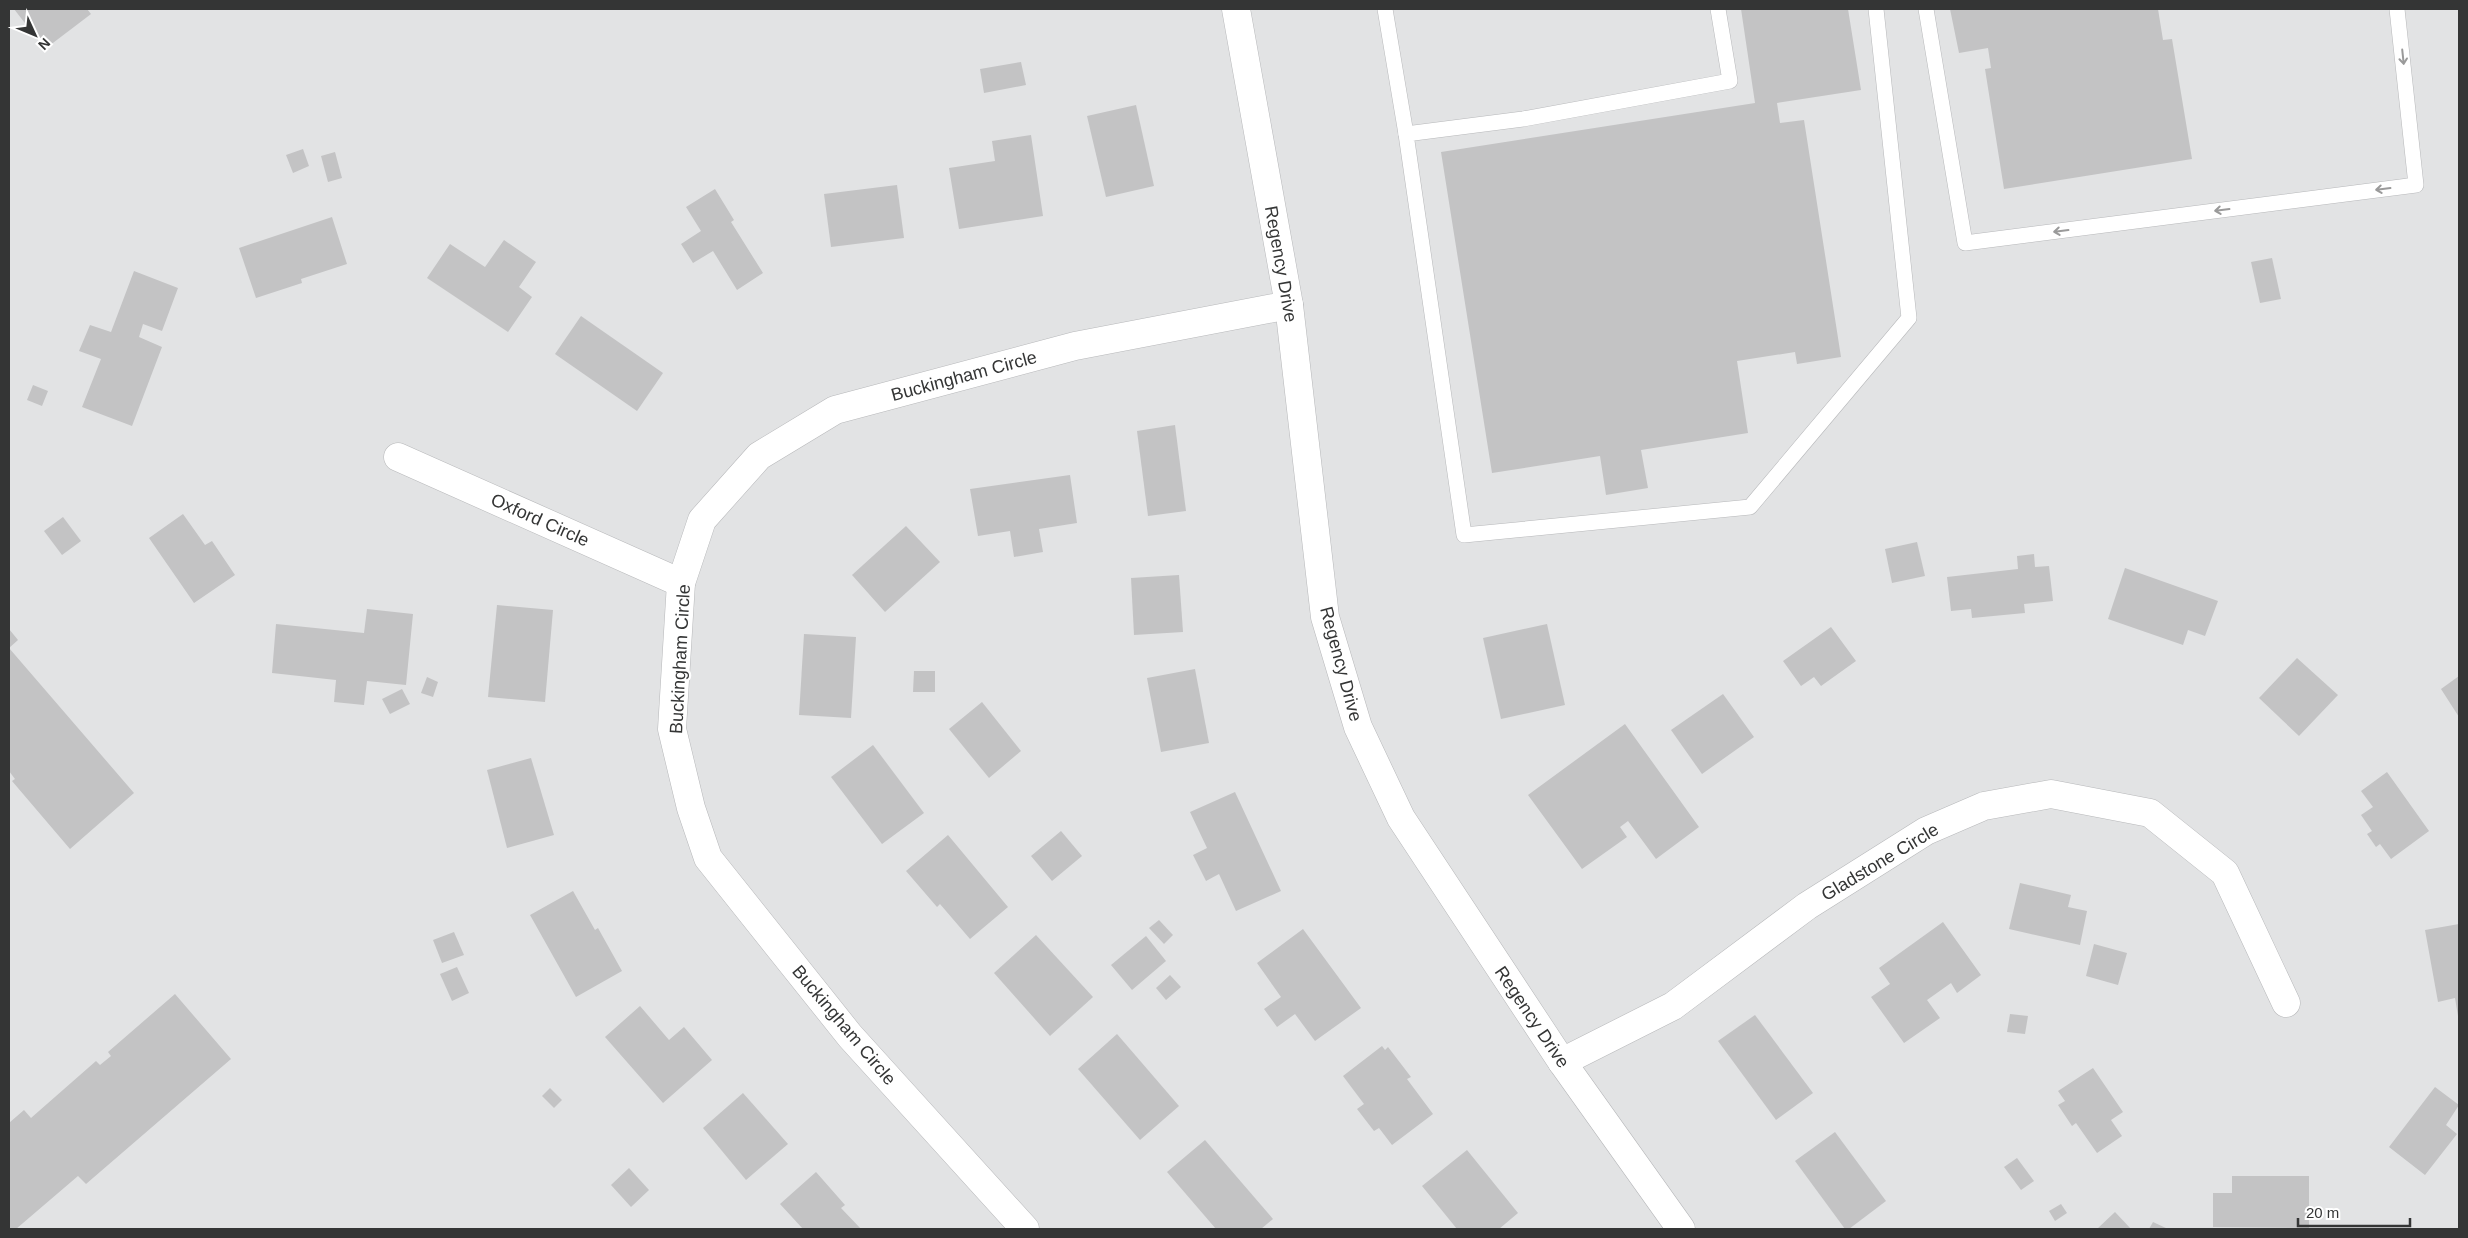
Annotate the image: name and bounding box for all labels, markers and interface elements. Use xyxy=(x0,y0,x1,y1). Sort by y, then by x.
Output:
north arrow xyxy=(10,10,60,60)
text: N xyxy=(35,35,54,53)
one-way arrow xyxy=(2398,49,2408,65)
one-way arrow xyxy=(2375,185,2391,195)
street label: Regency Drive xyxy=(1261,204,1301,324)
one-way arrow xyxy=(2214,205,2230,215)
one-way arrow xyxy=(2053,226,2069,236)
street label: Buckingham Circle xyxy=(889,347,1039,405)
street label: Oxford Circle xyxy=(488,490,592,550)
street label: Buckingham Circle xyxy=(666,584,694,734)
street label: Regency Drive xyxy=(1316,604,1366,724)
street label: Gladstone Circle xyxy=(1818,819,1942,905)
street label: Buckingham Circle xyxy=(788,961,900,1089)
street label: Regency Drive xyxy=(1491,962,1573,1072)
scale bar xyxy=(2298,1196,2410,1228)
text: 20 m xyxy=(2306,1204,2339,1221)

